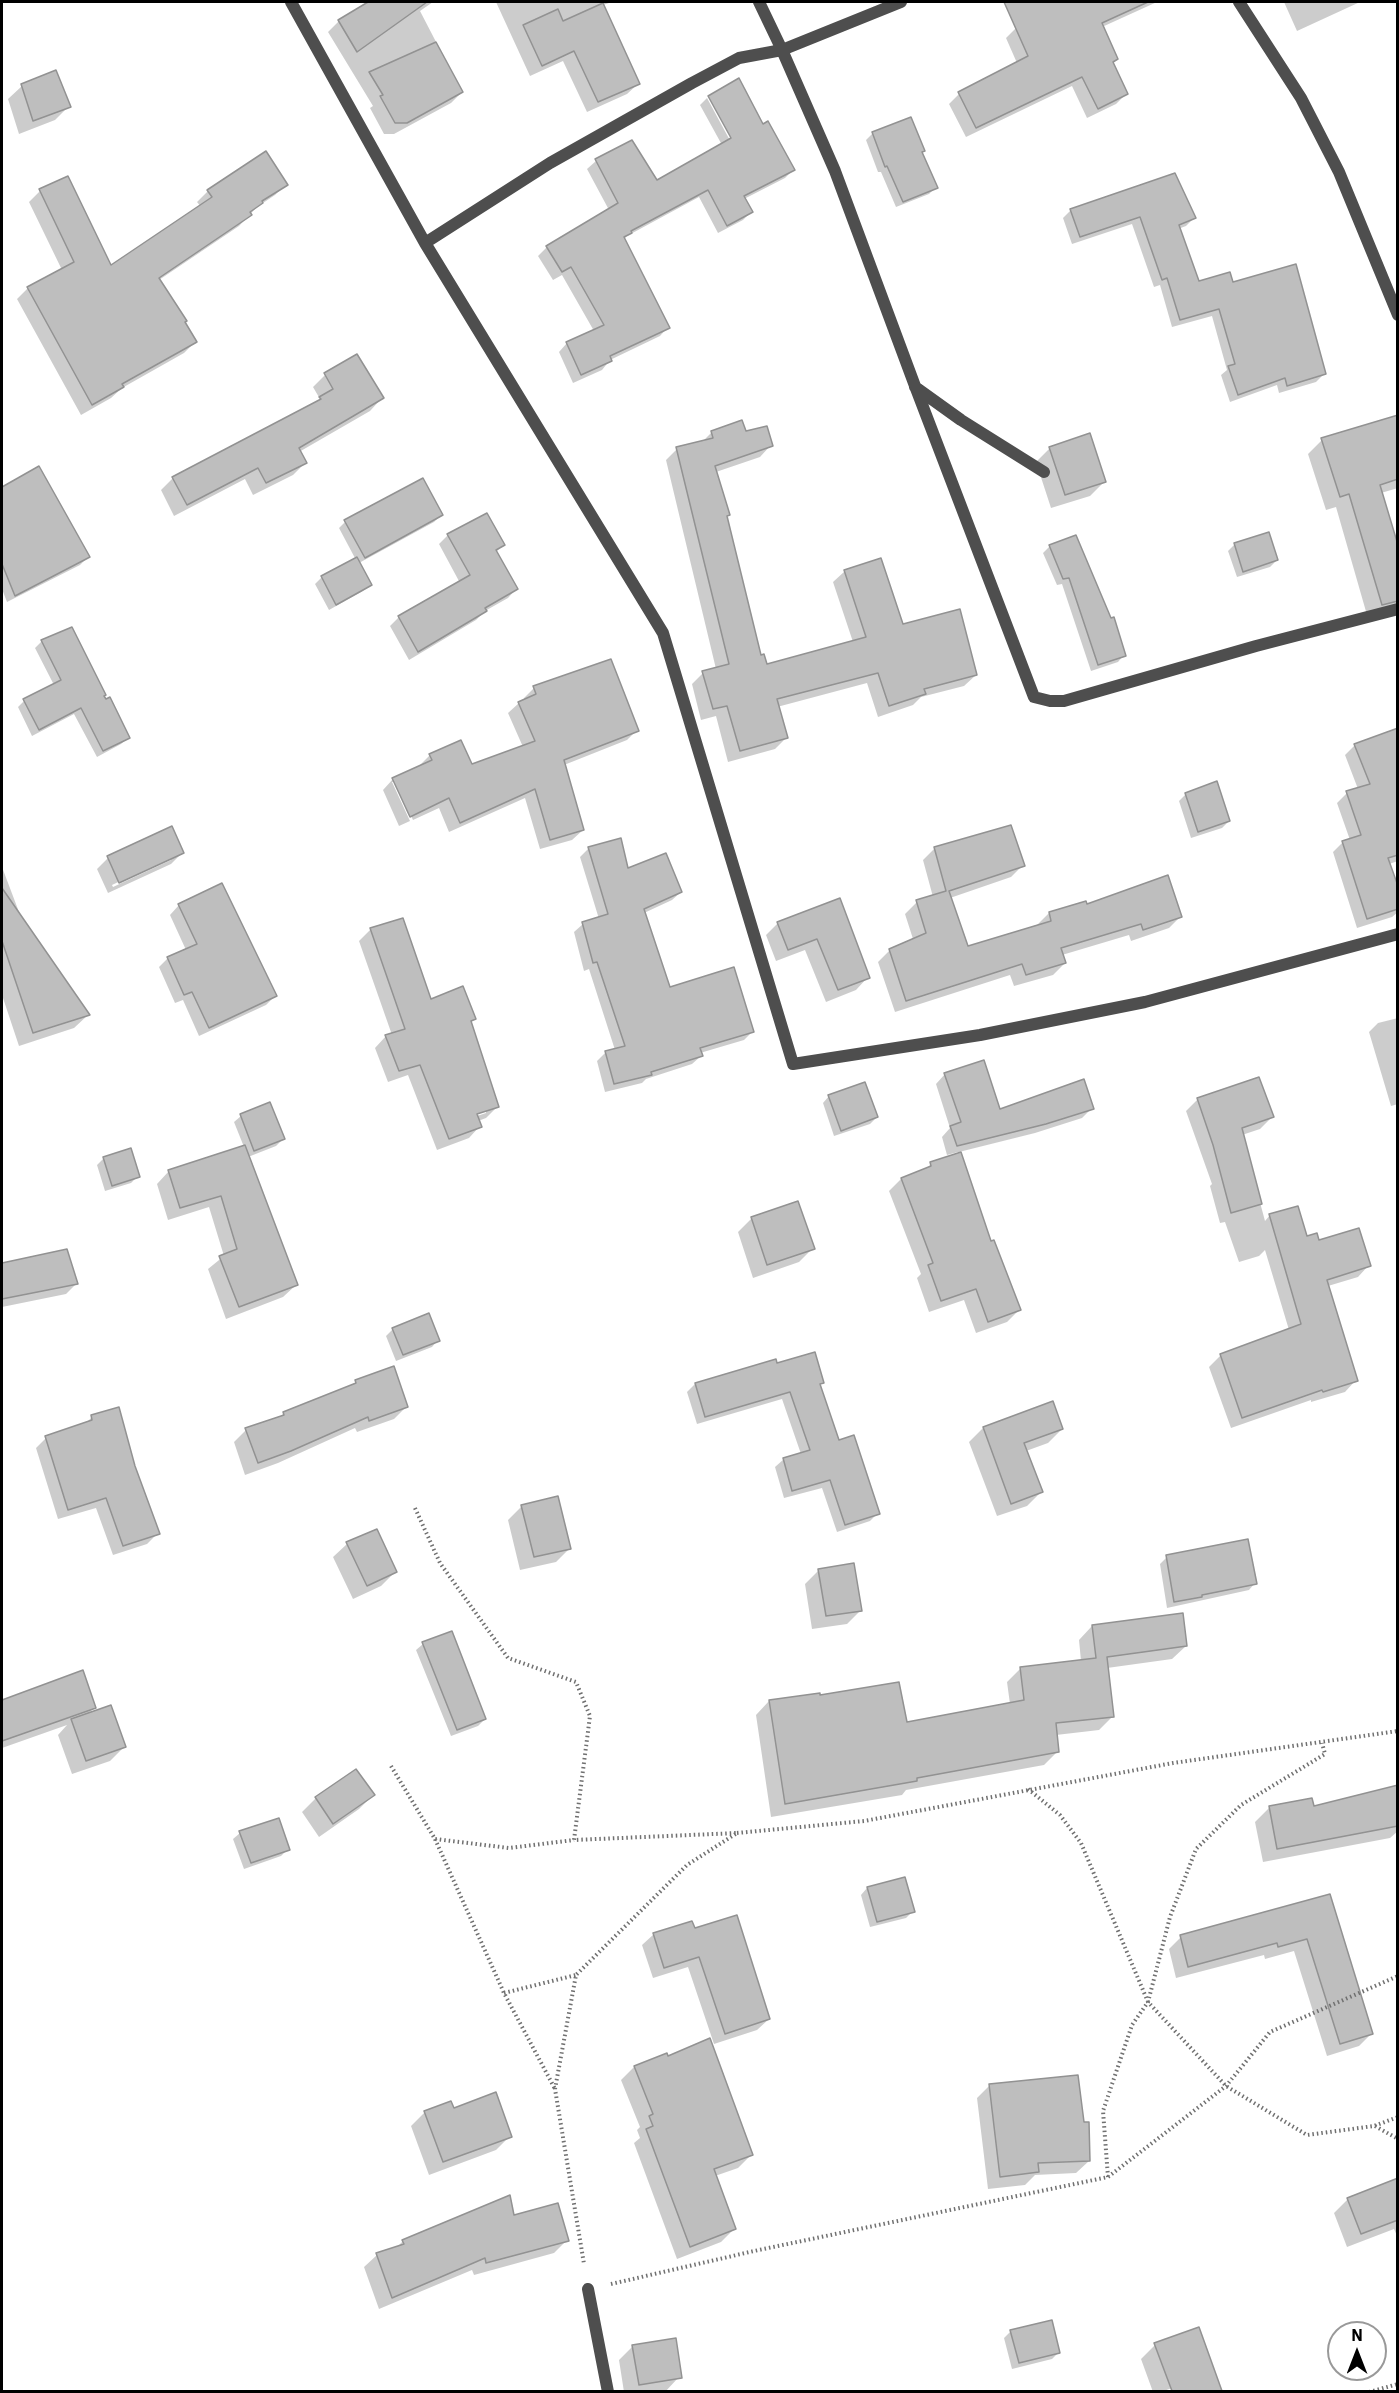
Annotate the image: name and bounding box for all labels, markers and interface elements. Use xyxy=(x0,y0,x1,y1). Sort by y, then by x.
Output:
north arrow xyxy=(1327,2321,1387,2381)
text: N xyxy=(1351,2325,1363,2345)

